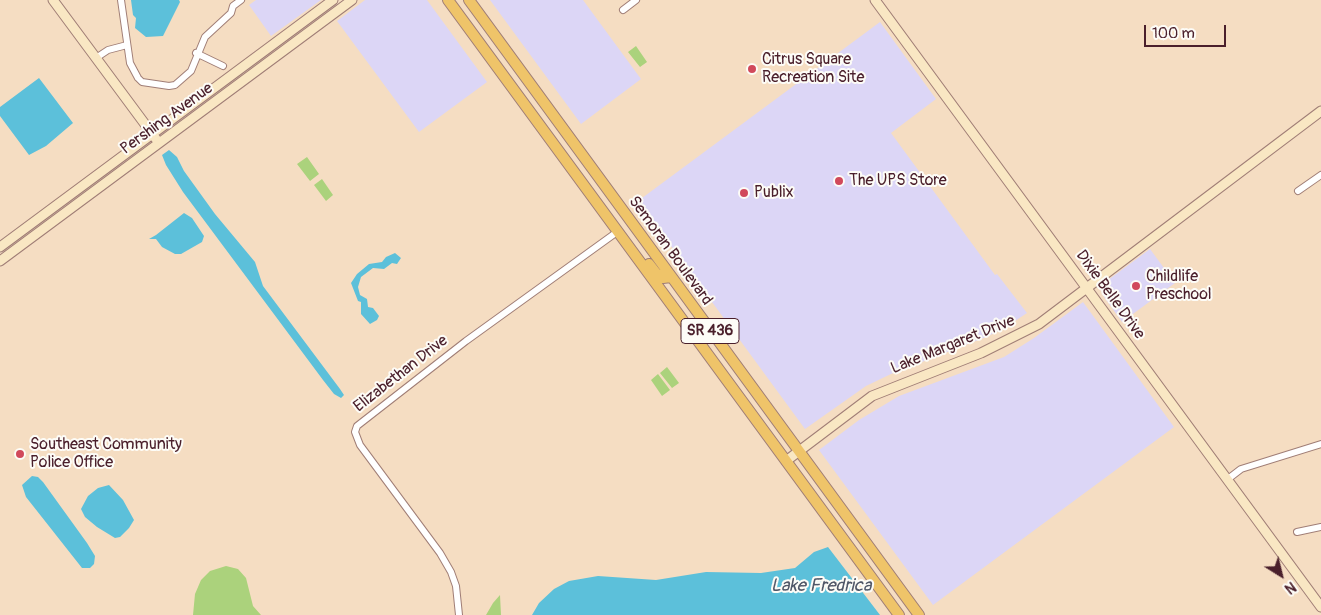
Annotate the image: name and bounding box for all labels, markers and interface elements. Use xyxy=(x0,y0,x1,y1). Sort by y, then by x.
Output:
scale bar xyxy=(1146,15,1228,47)
text: 100 m xyxy=(1152,24,1195,43)
place label: Citrus Square Recreation Site xyxy=(762,50,864,88)
marker: Citrus Square Recreation Site xyxy=(746,63,758,75)
street label: Pershing Avenue xyxy=(117,79,217,159)
place label: The UPS Store xyxy=(849,171,947,191)
marker: The UPS Store xyxy=(833,175,845,187)
place label: Publix xyxy=(754,183,793,203)
marker: Publix xyxy=(738,187,750,199)
street label: Semoran Boulevard xyxy=(624,193,716,309)
street label: Dixie Belle Drive xyxy=(1071,247,1149,343)
place label: Childlife Preschool xyxy=(1146,267,1212,305)
marker: Childlife Preschool xyxy=(1130,280,1142,292)
street label: Lake Margaret Drive xyxy=(888,311,1018,379)
road number: SR 436 xyxy=(681,318,739,344)
street label: Elizabethan Drive xyxy=(350,331,452,417)
place label: Southeast Community Police Office xyxy=(30,435,182,473)
marker: Southeast Community Police Office xyxy=(14,448,26,460)
north arrow xyxy=(1256,550,1306,600)
water label: Lake Fredrica xyxy=(771,575,871,597)
text: N xyxy=(1281,578,1299,597)

